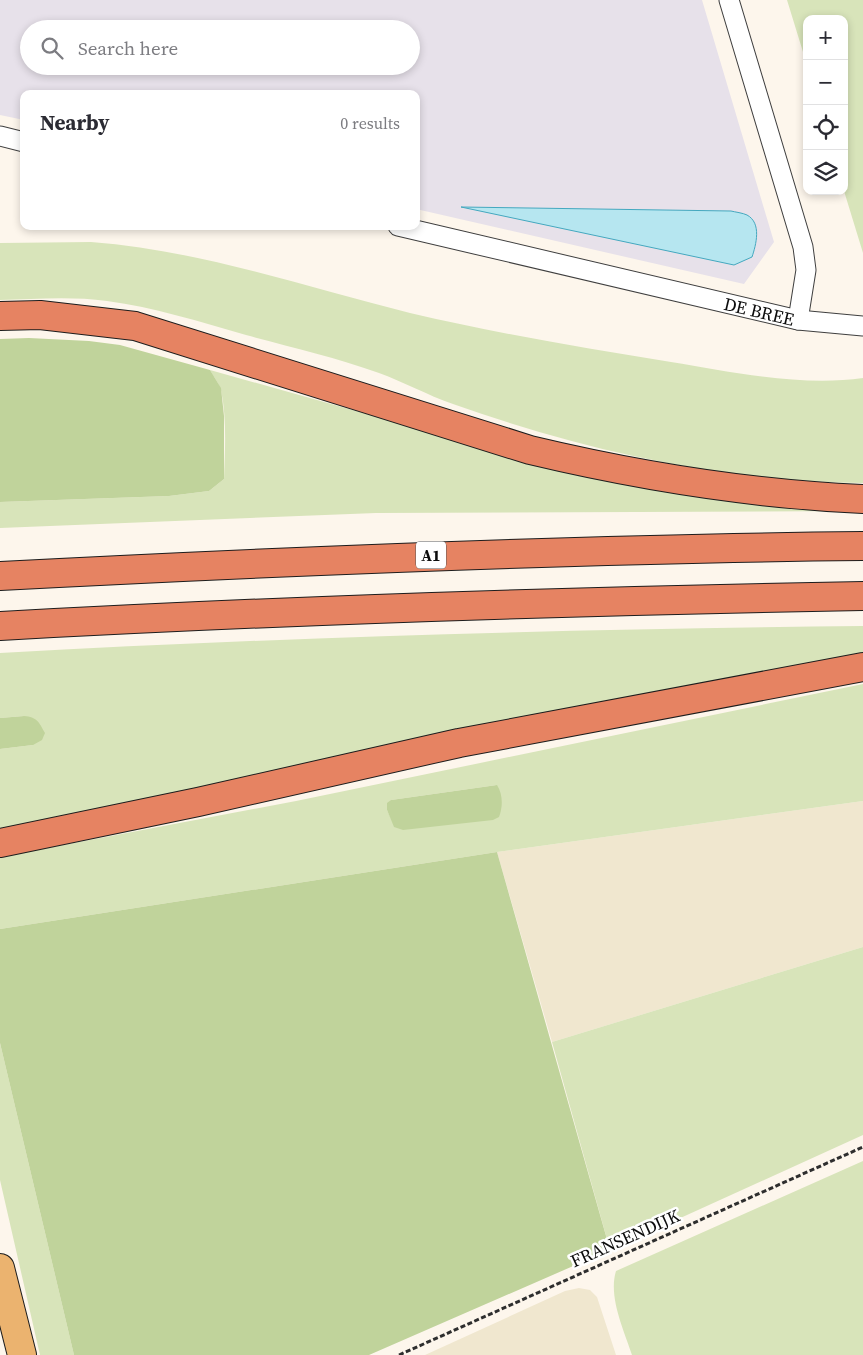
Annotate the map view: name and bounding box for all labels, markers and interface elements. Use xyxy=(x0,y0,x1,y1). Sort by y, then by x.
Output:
map controls xyxy=(803,15,848,195)
button: + xyxy=(803,15,848,60)
search box xyxy=(20,20,420,75)
icon: search xyxy=(38,34,66,62)
text: Search here xyxy=(78,35,178,61)
button: − xyxy=(803,60,848,105)
button: locate xyxy=(803,105,848,150)
text: Nearby xyxy=(40,108,110,137)
text: 0 results xyxy=(340,112,400,134)
button: layers xyxy=(803,150,848,195)
street label: DE BREE xyxy=(721,291,797,331)
road number: A1 xyxy=(416,542,446,568)
street label: FRANSENDIJK xyxy=(566,1203,684,1273)

